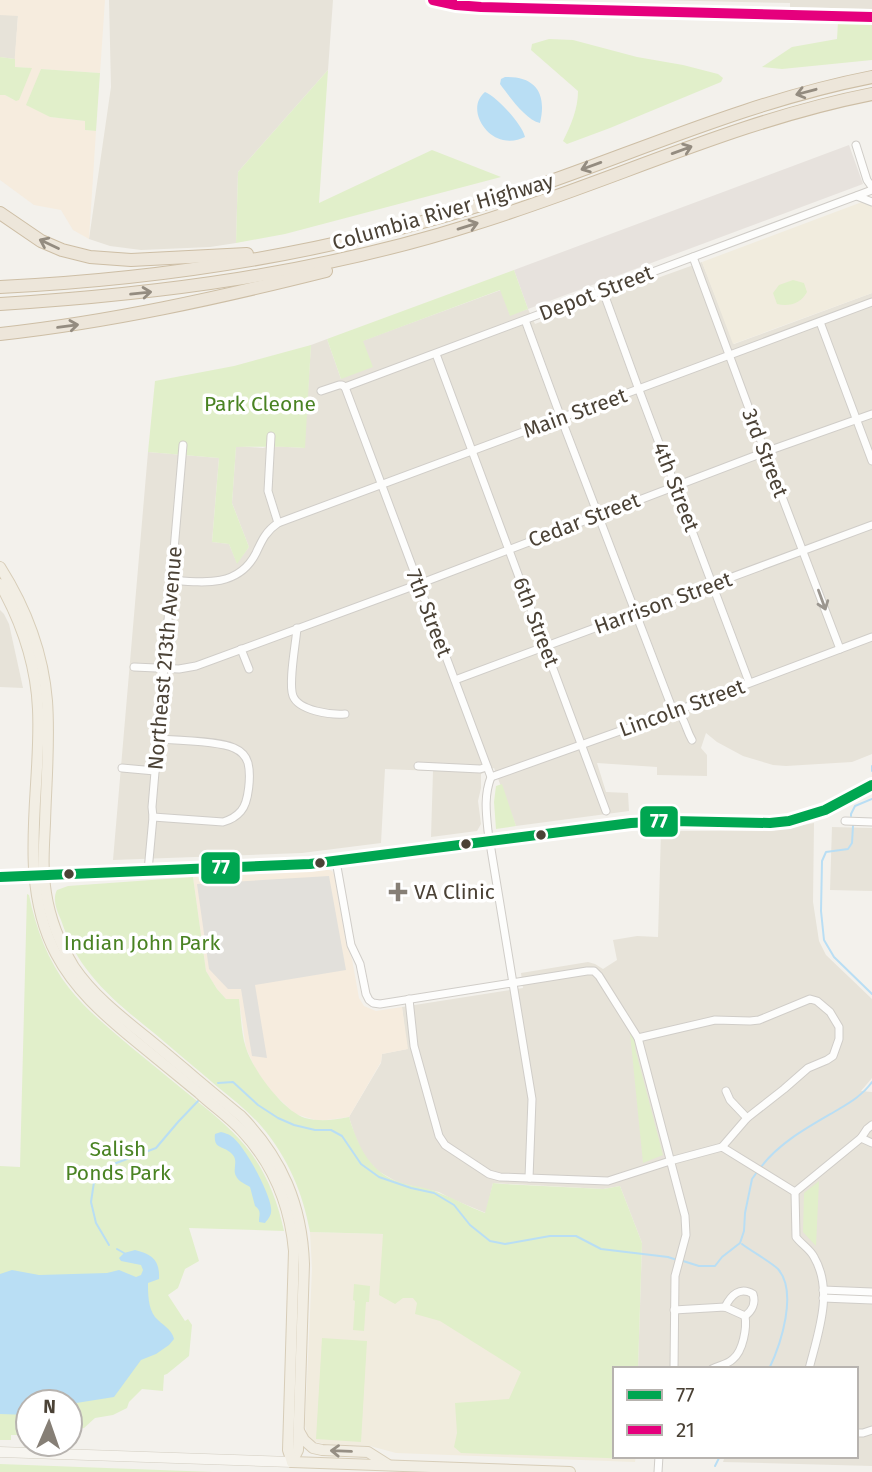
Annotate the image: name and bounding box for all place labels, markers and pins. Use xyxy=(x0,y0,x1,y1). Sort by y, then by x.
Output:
unlabelled marker xyxy=(534,828,548,842)
unlabelled marker xyxy=(459,837,473,851)
unlabelled marker xyxy=(313,856,327,870)
unlabelled marker xyxy=(62,867,76,881)
place label: VA Clinic xyxy=(414,879,495,905)
marker: VA Clinic xyxy=(388,882,408,902)

